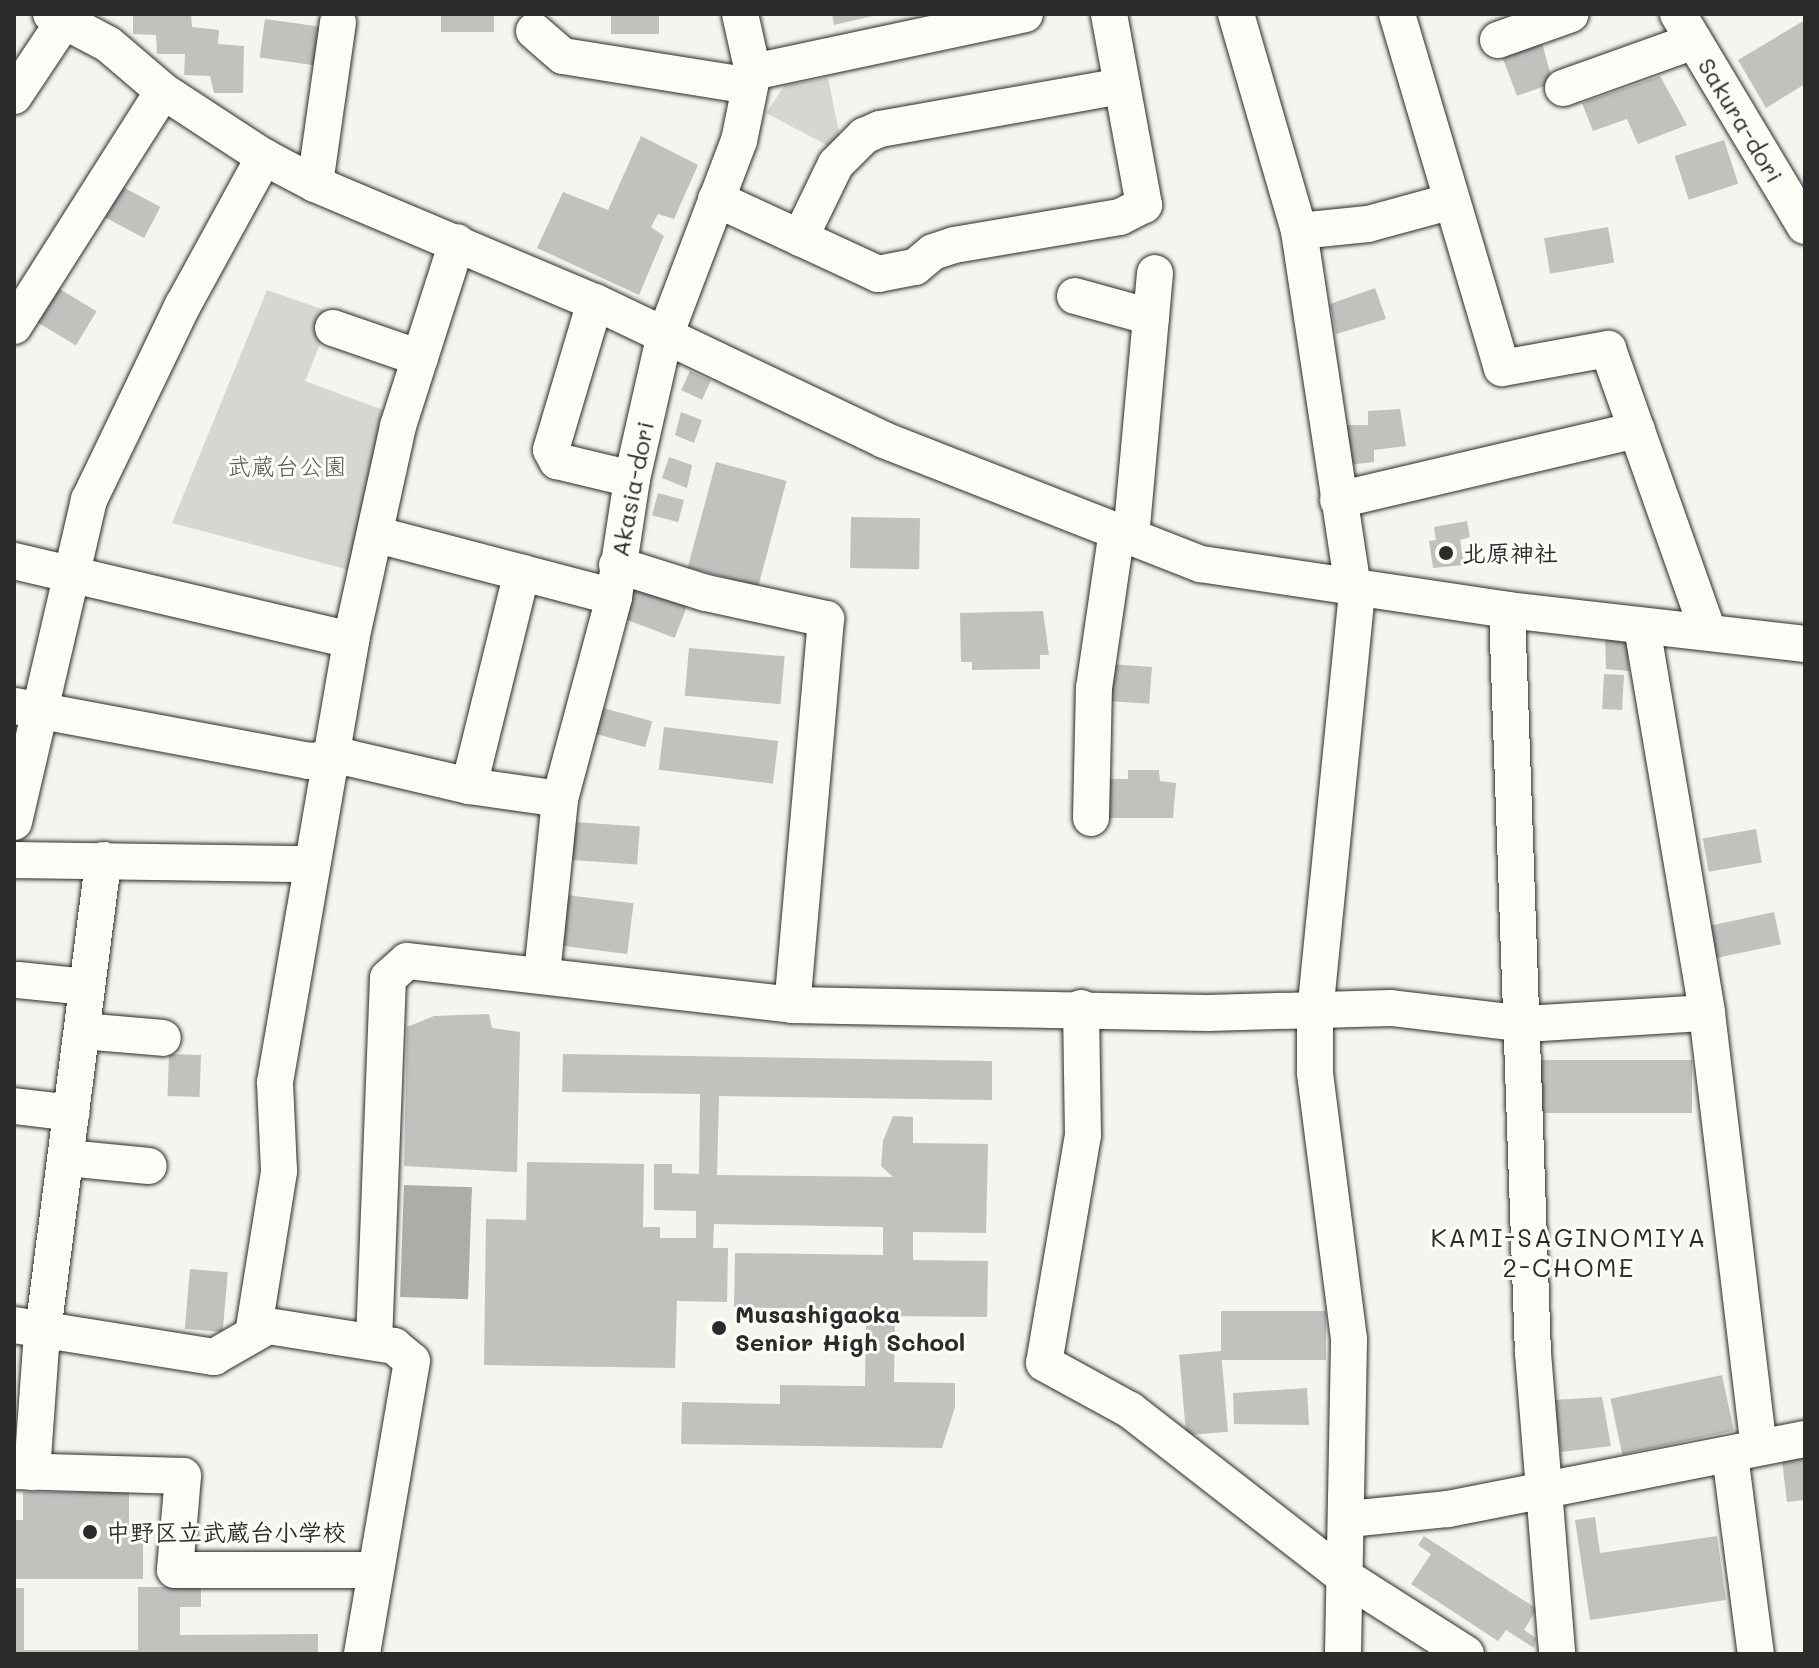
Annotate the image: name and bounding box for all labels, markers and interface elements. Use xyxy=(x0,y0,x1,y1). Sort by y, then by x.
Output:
street label: Sakura-dori xyxy=(1693,52,1789,188)
street label: Akasia-dori xyxy=(605,419,659,559)
park label: 武蔵台公園 xyxy=(227,452,347,480)
place label: 北原神社 xyxy=(1462,539,1558,567)
marker: 北原神社 xyxy=(1437,544,1455,562)
district label: KAMI-SAGINOMIYA 2-CHOME xyxy=(1430,1222,1708,1284)
place label: Musashigaoka Senior High School xyxy=(735,1300,965,1356)
marker: Musashigaoka Senior High School xyxy=(710,1319,728,1337)
place label: 中野区立武蔵台小学校 xyxy=(106,1518,346,1546)
marker: 中野区立武蔵台小学校 xyxy=(81,1523,99,1541)

